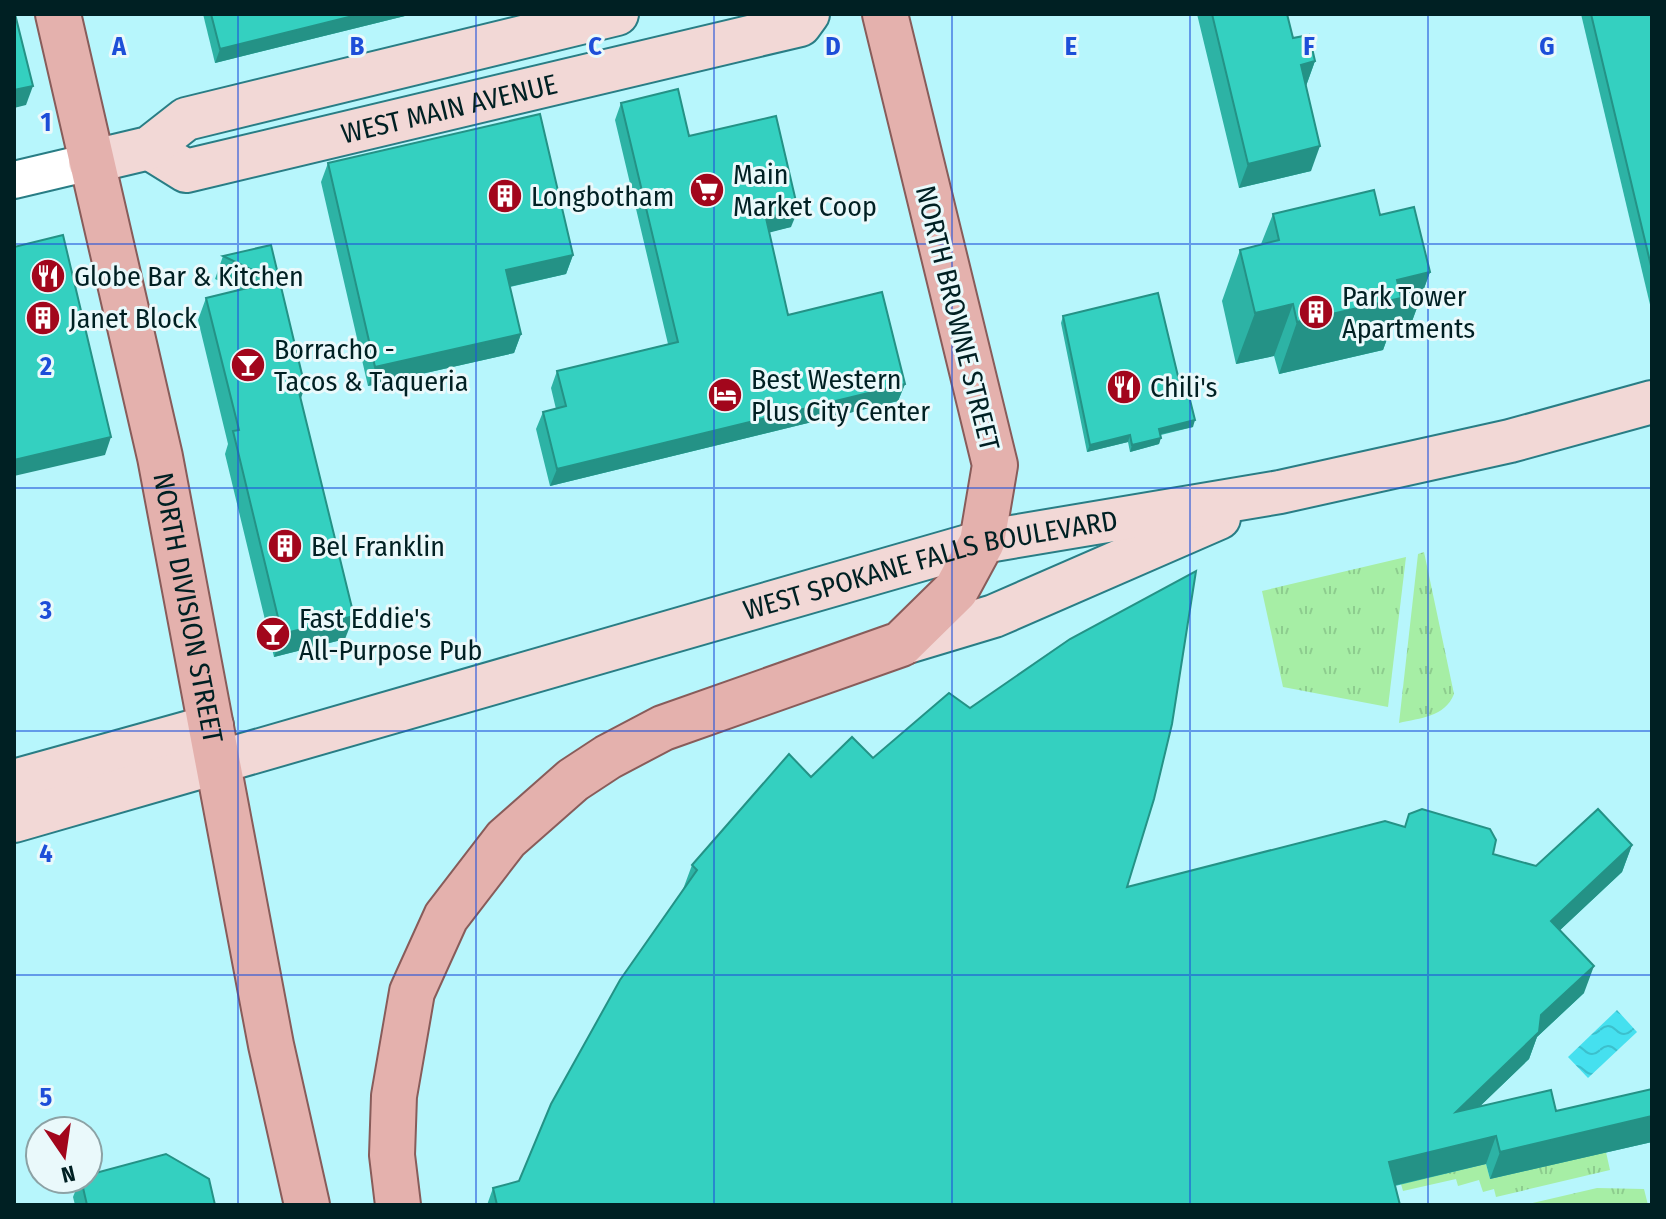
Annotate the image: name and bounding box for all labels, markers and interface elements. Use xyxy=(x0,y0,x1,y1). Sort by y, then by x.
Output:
text: A xyxy=(111,31,127,62)
text: B xyxy=(350,31,365,62)
text: C xyxy=(588,31,602,62)
text: D xyxy=(825,31,841,62)
text: E xyxy=(1065,31,1077,62)
text: F xyxy=(1303,31,1315,62)
text: G xyxy=(1539,31,1555,62)
street label: WEST MAIN AVENUE xyxy=(338,67,560,150)
text: 1 xyxy=(41,107,52,138)
place label: Main Market Coop xyxy=(733,158,877,223)
supermarket icon: Main Market Coop xyxy=(688,171,726,209)
building icon: Longbotham xyxy=(486,177,524,215)
place label: Longbotham xyxy=(531,180,674,213)
street label: NORTH BROWNE STREET xyxy=(909,182,1006,454)
restaurant icon: Globe Bar & Kitchen xyxy=(29,257,67,295)
place label: Globe Bar & Kitchen xyxy=(74,260,304,293)
place label: Park Tower Apartments xyxy=(1342,280,1475,345)
building icon: Park Tower Apartments xyxy=(1297,293,1335,331)
building icon: Janet Block xyxy=(24,299,62,337)
place label: Janet Block xyxy=(69,302,198,335)
place label: Borracho - Tacos & Taqueria xyxy=(274,333,469,398)
bar icon: Borracho - Tacos & Taqueria xyxy=(229,346,267,384)
text: 2 xyxy=(39,351,52,382)
place label: Best Western Plus City Center xyxy=(751,363,930,428)
restaurant icon: Chili's xyxy=(1105,368,1143,406)
place label: Chili's xyxy=(1150,371,1218,404)
hotel icon: Best Western Plus City Center xyxy=(706,376,744,414)
street label: NORTH DIVISION STREET xyxy=(146,470,230,746)
street label: WEST SPOKANE FALLS BOULEVARD xyxy=(740,504,1120,627)
building icon: Bel Franklin xyxy=(266,527,304,565)
place label: Bel Franklin xyxy=(311,530,445,563)
text: 3 xyxy=(39,595,52,626)
place label: Fast Eddie's All-Purpose Pub xyxy=(299,602,482,667)
bar icon: Fast Eddie's All-Purpose Pub xyxy=(254,615,292,653)
text: 4 xyxy=(39,838,53,869)
text: 5 xyxy=(40,1082,53,1113)
north arrow xyxy=(24,1115,104,1195)
text: N xyxy=(59,1159,78,1189)

